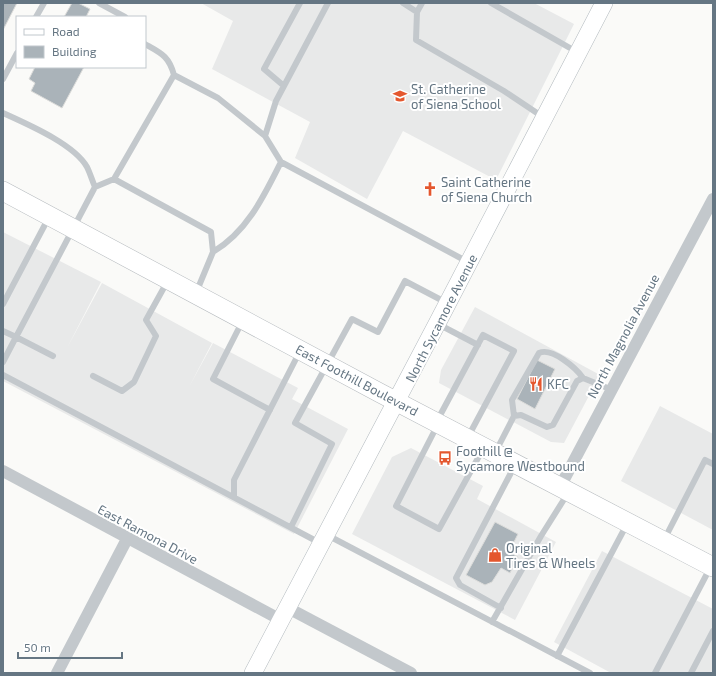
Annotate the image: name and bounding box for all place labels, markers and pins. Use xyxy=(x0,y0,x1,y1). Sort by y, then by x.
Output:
place label: St. Catherine of Siena School xyxy=(411,81,501,112)
school or university icon: St. Catherine of Siena School xyxy=(392,88,408,104)
place label: Saint Catherine of Siena Church xyxy=(441,174,532,205)
church icon: Saint Catherine of Siena Church xyxy=(422,181,438,197)
restaurant icon: KFC xyxy=(528,376,544,392)
place label: KFC xyxy=(547,376,569,392)
place label: Foothill @ Sycamore Westbound xyxy=(456,443,585,474)
bus stop icon: Foothill @ Sycamore Westbound xyxy=(437,450,453,466)
place label: Original Tires & Wheels xyxy=(506,540,595,571)
shop icon: Original Tires & Wheels xyxy=(487,547,503,563)

